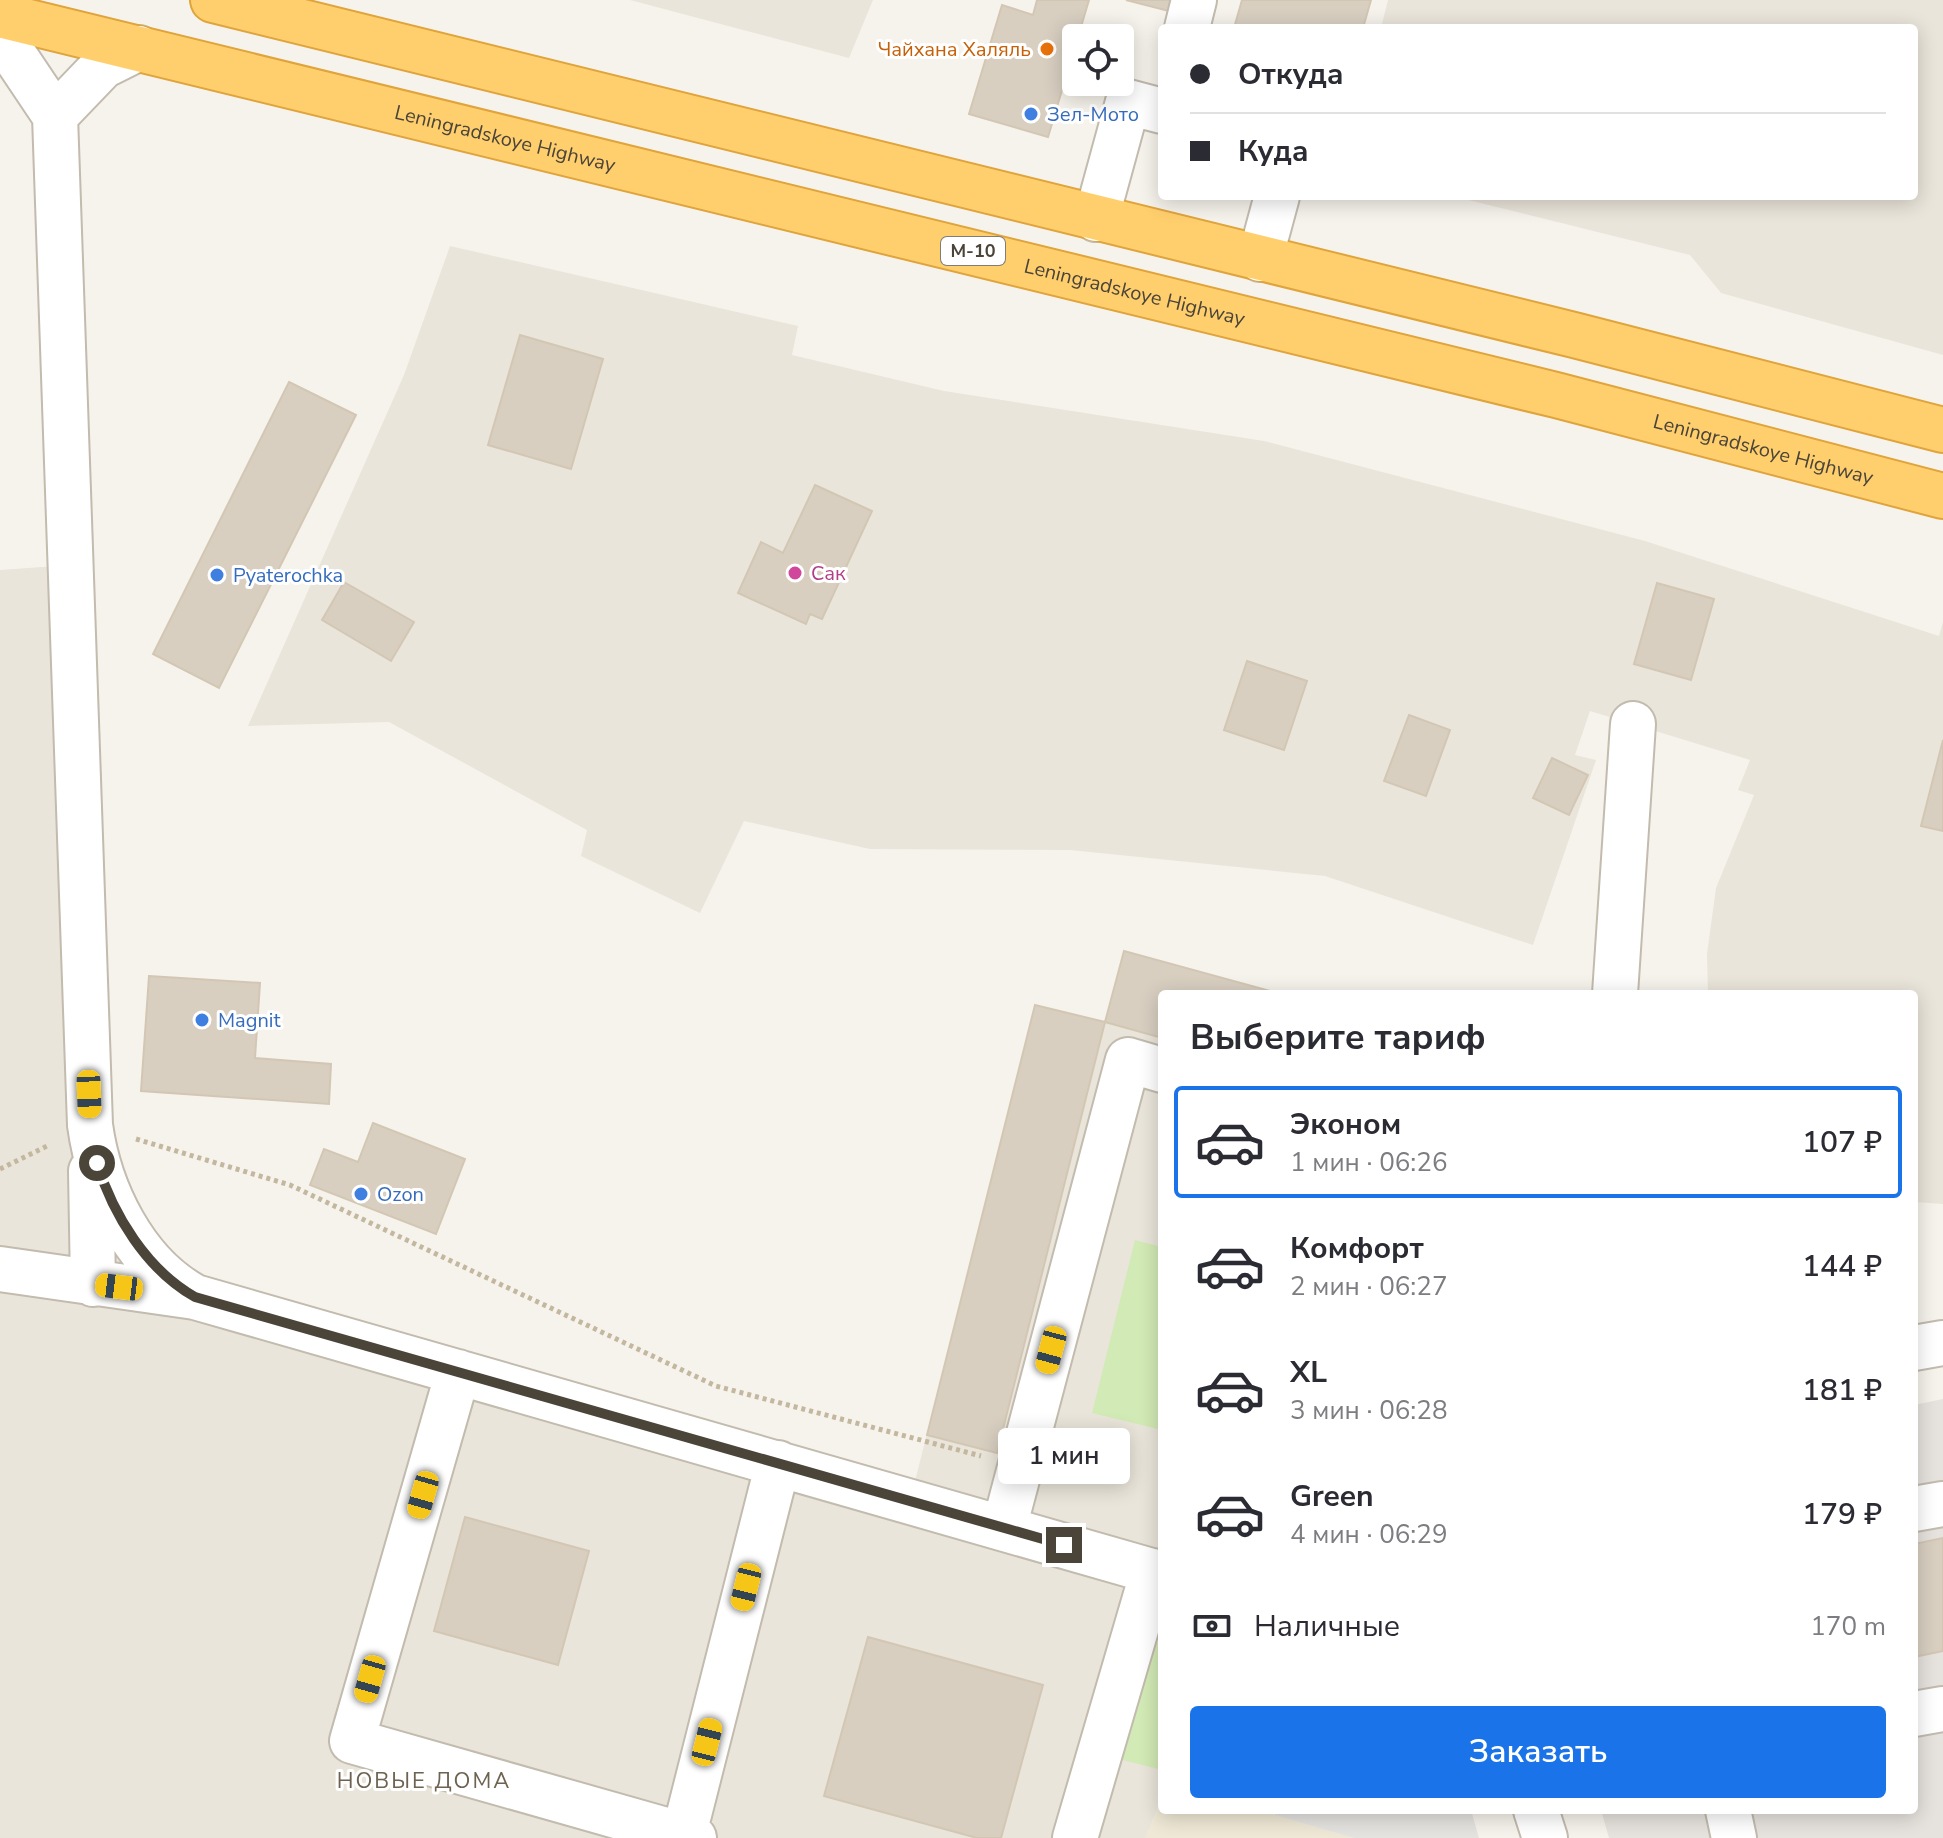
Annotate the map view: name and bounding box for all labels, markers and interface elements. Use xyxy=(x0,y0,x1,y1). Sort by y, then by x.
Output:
map controls xyxy=(1062,24,1134,96)
button: locate xyxy=(1062,24,1134,96)
place label: Чайхана Халяль xyxy=(878,36,1031,63)
marker: Чайхана Халяль xyxy=(1038,40,1056,58)
text: Откуда xyxy=(1238,54,1344,95)
street label: Leningradskoye Highway xyxy=(392,99,619,179)
place label: Зел-Мото xyxy=(1047,101,1139,128)
marker: Зел-Мото xyxy=(1022,105,1040,123)
text: Куда xyxy=(1238,131,1309,172)
road number: М-10 xyxy=(941,237,1005,265)
street label: Leningradskoye Highway xyxy=(1021,253,1248,333)
street label: Leningradskoye Highway xyxy=(1650,408,1877,491)
place label: Сак xyxy=(811,560,846,587)
place label: Pyaterochka xyxy=(233,562,343,589)
marker: Сак xyxy=(786,564,804,582)
marker: Pyaterochka xyxy=(208,566,226,584)
place label: Magnit xyxy=(218,1007,281,1034)
marker: Magnit xyxy=(193,1011,211,1029)
text: Выберите тариф xyxy=(1190,1013,1486,1062)
car xyxy=(76,1070,102,1118)
text: Эконом xyxy=(1290,1104,1401,1145)
icon: car xyxy=(1194,1106,1266,1178)
text: 107 ₽ xyxy=(1802,1122,1882,1163)
route start xyxy=(79,1145,115,1181)
text: 1 мин · 06:26 xyxy=(1290,1145,1447,1180)
place label: Ozon xyxy=(377,1181,424,1208)
marker: Ozon xyxy=(352,1185,370,1203)
text: Комфорт xyxy=(1290,1228,1424,1269)
icon: car xyxy=(1194,1230,1266,1302)
text: 144 ₽ xyxy=(1802,1246,1882,1287)
text: 2 мин · 06:27 xyxy=(1290,1269,1447,1304)
car xyxy=(94,1272,144,1302)
car xyxy=(1033,1324,1069,1376)
text: XL xyxy=(1290,1352,1327,1393)
icon: car xyxy=(1194,1354,1266,1426)
text: 181 ₽ xyxy=(1802,1370,1882,1411)
text: 3 мин · 06:28 xyxy=(1290,1393,1447,1428)
callout: 1 мин xyxy=(998,1429,1130,1485)
text: 1 мин xyxy=(1029,1438,1099,1473)
car xyxy=(405,1469,441,1521)
text: Green xyxy=(1290,1476,1374,1517)
icon: car xyxy=(1194,1478,1266,1550)
text: 179 ₽ xyxy=(1802,1494,1882,1535)
text: 4 мин · 06:29 xyxy=(1290,1517,1447,1552)
route end xyxy=(1046,1527,1082,1563)
car xyxy=(729,1561,763,1613)
icon: cash xyxy=(1190,1604,1234,1648)
text: Наличные xyxy=(1254,1606,1400,1647)
text: 170 m xyxy=(1810,1609,1886,1644)
car xyxy=(352,1653,388,1705)
button: Заказать xyxy=(1190,1706,1886,1798)
car xyxy=(690,1716,724,1768)
district label: НОВЫЕ ДОМА xyxy=(337,1766,511,1796)

